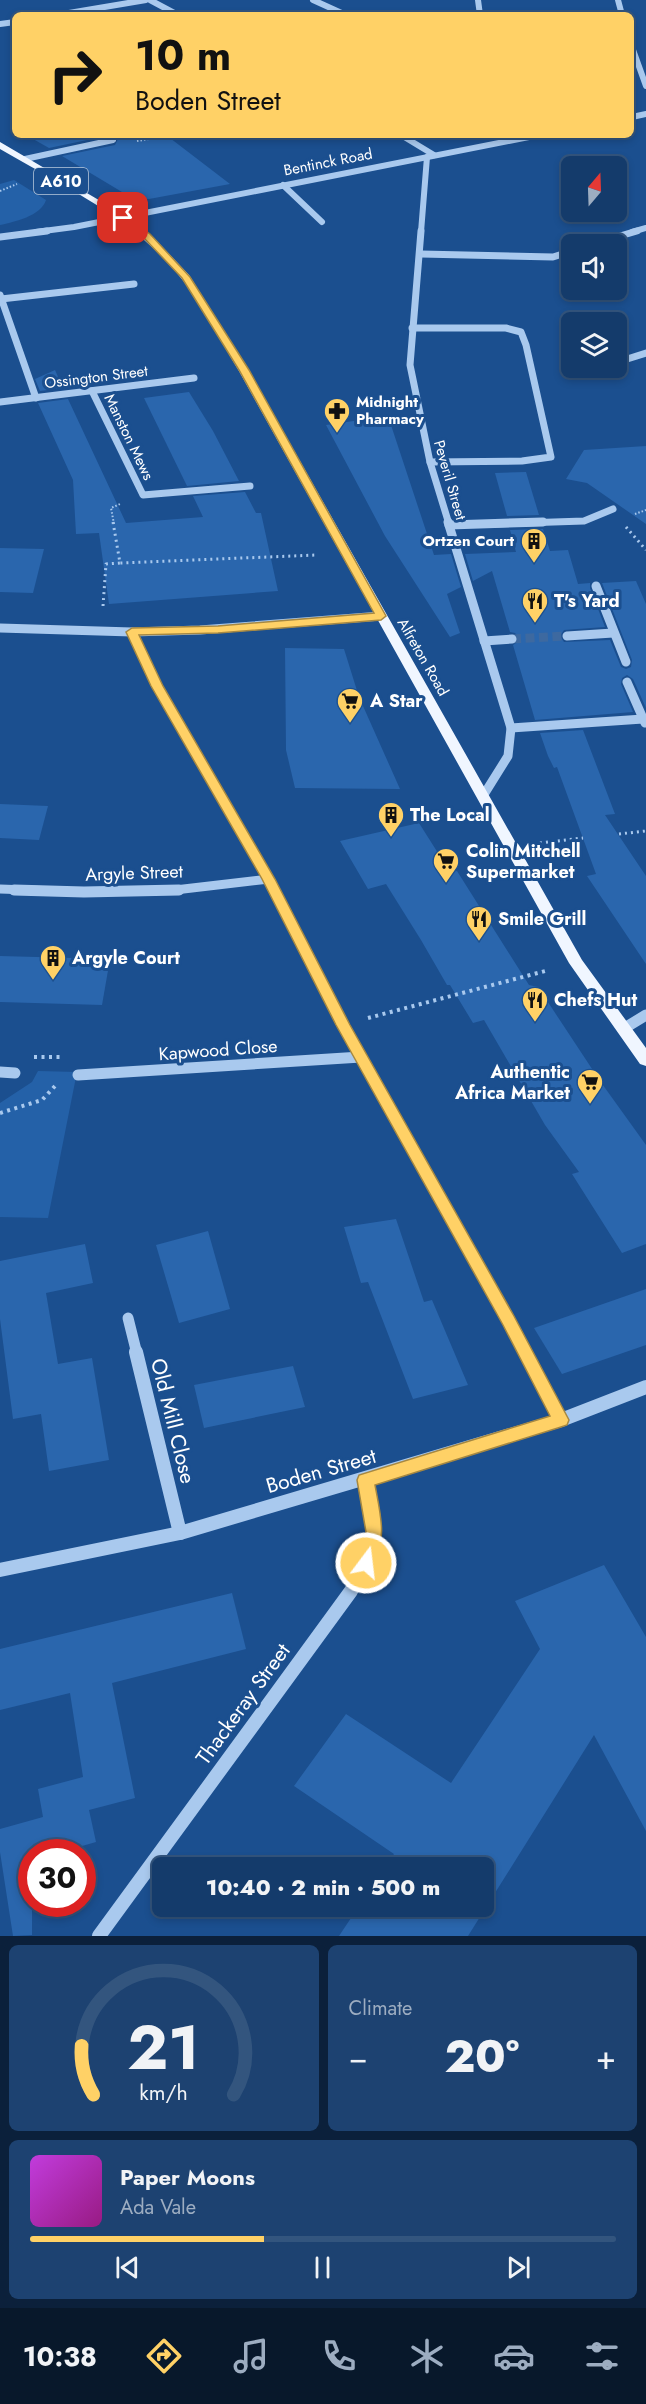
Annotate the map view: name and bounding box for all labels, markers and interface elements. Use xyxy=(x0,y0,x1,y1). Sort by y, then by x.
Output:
text: 10 m xyxy=(135,25,231,86)
icon: right xyxy=(36,36,114,114)
text: Boden Street xyxy=(135,81,281,120)
street label: Bentinck Road xyxy=(282,143,374,181)
north arrow xyxy=(561,156,627,222)
map controls xyxy=(561,156,627,378)
road number: A610 xyxy=(34,168,88,194)
pin xyxy=(97,192,148,243)
icon: arrive xyxy=(106,201,139,234)
button: sound xyxy=(561,234,627,300)
button: layers xyxy=(561,312,627,378)
street label: Ossington Street xyxy=(43,360,149,394)
street label: Manston Mews xyxy=(99,390,159,484)
place label: Midnight Pharmacy xyxy=(356,391,424,430)
pharmacy icon: Midnight Pharmacy xyxy=(322,396,352,434)
street label: Peveril Street xyxy=(428,437,472,523)
building icon: Ortzen Court xyxy=(519,526,549,564)
place label: Ortzen Court xyxy=(422,530,514,552)
restaurant icon: T's Yard xyxy=(520,586,550,624)
place label: T's Yard xyxy=(554,588,620,614)
street label: Alfreton Road xyxy=(392,614,454,700)
supermarket icon: A Star xyxy=(335,686,365,724)
place label: A Star xyxy=(369,688,423,714)
building icon: The Local xyxy=(376,800,406,838)
place label: The Local xyxy=(410,802,490,828)
place label: Colin Mitchell Supermarket xyxy=(466,838,581,885)
supermarket icon: Colin Mitchell Supermarket xyxy=(431,846,461,884)
street label: Argyle Street xyxy=(85,858,184,888)
restaurant icon: Smile Grill xyxy=(464,904,494,942)
place label: Smile Grill xyxy=(498,906,586,932)
building icon: Argyle Court xyxy=(38,943,68,981)
place label: Argyle Court xyxy=(71,945,180,971)
restaurant icon: Chefs Hut xyxy=(520,985,550,1023)
place label: Chefs Hut xyxy=(554,987,637,1013)
street label: Kapwood Close xyxy=(158,1033,278,1067)
place label: Authentic Africa Market xyxy=(454,1059,570,1106)
supermarket icon: Authentic Africa Market xyxy=(575,1067,605,1105)
street label: Old Mill Close xyxy=(143,1355,203,1487)
street label: Boden Street xyxy=(262,1441,380,1501)
position arrow xyxy=(334,1531,398,1595)
street label: Thackeray Street xyxy=(189,1637,297,1771)
speed limit sign: 30 xyxy=(18,1839,96,1917)
text: 10:40 · 2 min · 500 m xyxy=(206,1871,440,1903)
text: Climate xyxy=(349,1994,412,2023)
text: 21 xyxy=(127,2002,200,2092)
text: 20° xyxy=(444,2024,519,2089)
text: − xyxy=(349,2034,368,2081)
text: + xyxy=(596,2034,616,2081)
text: km/h xyxy=(140,2077,188,2108)
text: Paper Moons xyxy=(120,2161,255,2193)
text: Ada Vale xyxy=(120,2193,196,2222)
icon: previous xyxy=(111,2251,144,2284)
icon: pause xyxy=(306,2251,339,2284)
icon: next xyxy=(502,2251,535,2284)
icon: directions xyxy=(143,2335,185,2377)
icon: music xyxy=(230,2335,272,2377)
icon: phone xyxy=(318,2335,360,2377)
icon: climate xyxy=(406,2335,448,2377)
icon: car xyxy=(493,2335,535,2377)
icon: filters xyxy=(581,2335,623,2377)
text: 10:38 xyxy=(23,2337,97,2376)

